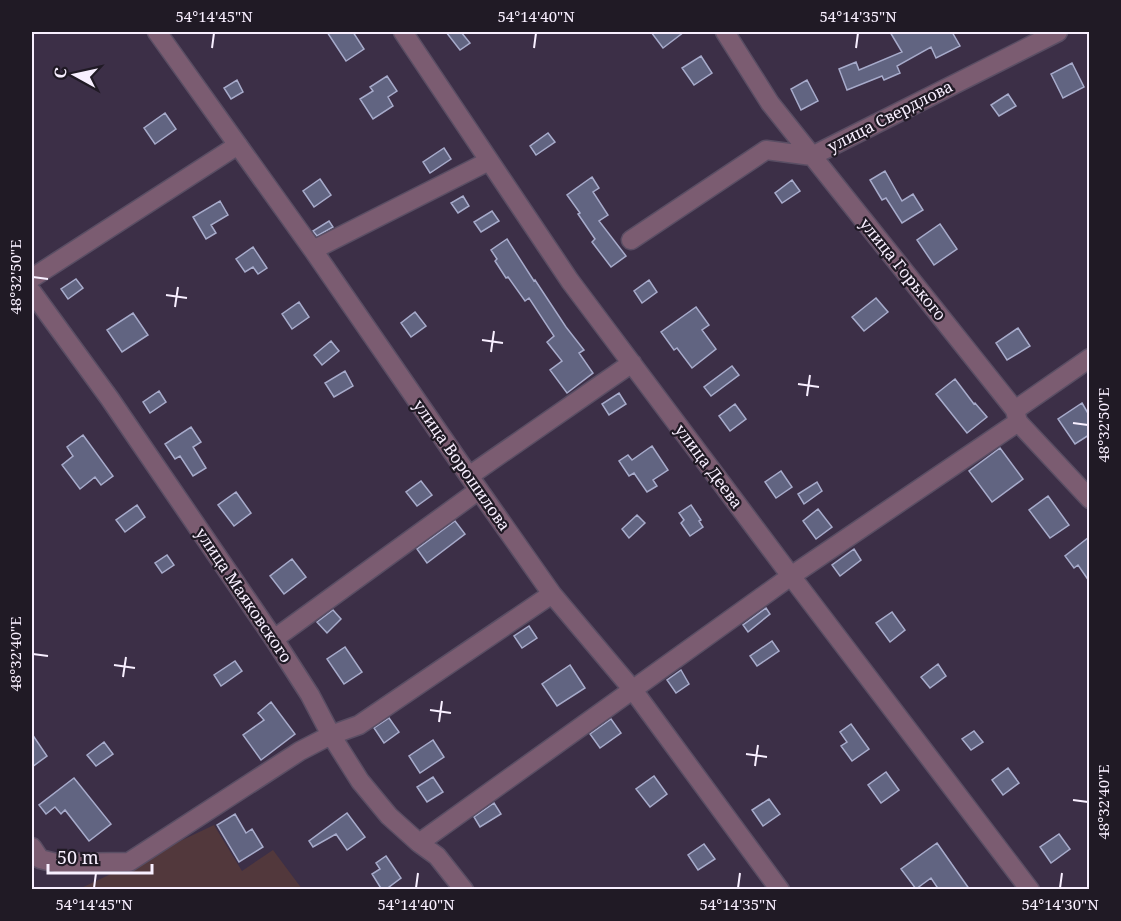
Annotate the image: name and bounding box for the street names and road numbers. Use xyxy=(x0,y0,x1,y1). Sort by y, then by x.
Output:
street label: улица Свердлова xyxy=(824,75,956,157)
street label: улица Горького xyxy=(855,213,951,325)
street label: улица Ворошилова xyxy=(408,395,516,535)
street label: улица Деева xyxy=(670,419,748,513)
street label: улица Маяковского xyxy=(191,523,297,667)

